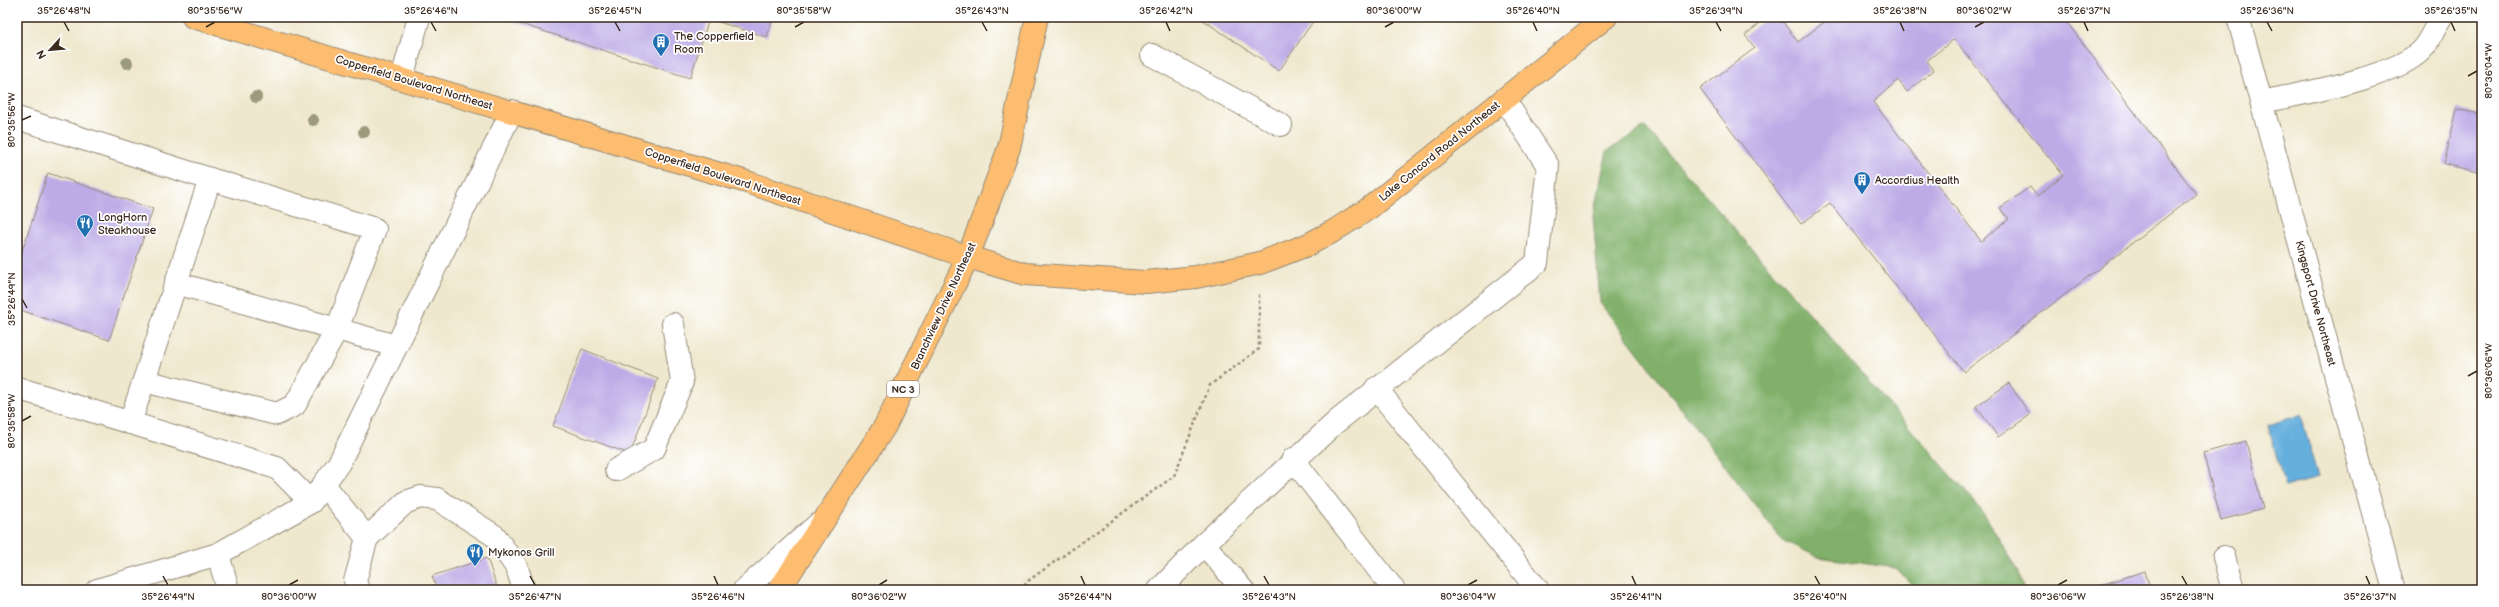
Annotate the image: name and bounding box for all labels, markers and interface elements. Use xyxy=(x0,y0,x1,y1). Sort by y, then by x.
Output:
text: 35°26'48"N xyxy=(37,5,91,17)
text: 80°35'56"W xyxy=(187,5,243,17)
text: 35°26'46"N xyxy=(404,5,458,17)
text: 35°26'45"N xyxy=(588,5,642,17)
text: 80°35'58"W xyxy=(777,5,831,17)
text: 35°26'43"N xyxy=(955,5,1009,17)
text: 35°26'42"N xyxy=(1139,5,1193,17)
text: 80°36'00"W xyxy=(1366,5,1422,17)
text: 35°26'40"N xyxy=(1506,5,1560,17)
text: 35°26'39"N xyxy=(1689,5,1743,17)
text: 35°26'38"N xyxy=(1873,5,1927,17)
text: 80°36'02"W xyxy=(1956,5,2012,17)
text: 35°26'37"N xyxy=(2058,5,2110,17)
text: 35°26'36"N xyxy=(2240,5,2294,17)
text: 35°26'35"N xyxy=(2424,5,2478,17)
north arrow xyxy=(30,30,70,70)
place label: The Copperfield Room xyxy=(674,30,754,56)
building icon: The Copperfield Room xyxy=(651,32,671,57)
text: 80°36'04"W xyxy=(2483,43,2495,99)
text: N xyxy=(34,48,49,61)
street label: Copperfield Boulevard Northeast xyxy=(334,52,495,113)
text: 80°35'56"W xyxy=(6,92,18,148)
street label: Lake Concord Road Northeast xyxy=(1376,98,1503,204)
street label: Copperfield Boulevard Northeast xyxy=(643,145,803,208)
building icon: Accordius Health xyxy=(1852,170,1872,195)
place label: Accordius Health xyxy=(1875,174,1959,187)
place label: LongHorn Steakhouse xyxy=(98,211,157,237)
restaurant icon: LongHorn Steakhouse xyxy=(75,213,95,238)
street label: Kingsport Drive Northeast xyxy=(2293,239,2339,368)
street label: Branchview Drive Northeast xyxy=(908,240,979,372)
text: 35°26'49"N xyxy=(6,272,18,326)
text: 80°36'06"W xyxy=(2483,343,2495,399)
road number: NC 3 xyxy=(887,381,919,397)
text: 80°35'58"W xyxy=(6,394,18,448)
restaurant icon: Mykonos Grill xyxy=(465,542,485,567)
place label: Mykonos Grill xyxy=(488,546,554,559)
text: 35°26'49"N xyxy=(141,591,195,603)
text: 80°36'00"W xyxy=(261,591,317,603)
text: 35°26'47"N xyxy=(509,591,561,603)
text: 35°26'46"N xyxy=(691,591,745,603)
text: 80°36'02"W xyxy=(851,591,907,603)
text: 35°26'44"N xyxy=(1058,591,1112,603)
text: 35°26'43"N xyxy=(1242,591,1296,603)
text: 80°36'04"W xyxy=(1440,591,1496,603)
text: 35°26'41"N xyxy=(1610,591,1662,603)
text: 35°26'40"N xyxy=(1793,591,1847,603)
text: 80°36'06"W xyxy=(2030,591,2086,603)
text: 35°26'38"N xyxy=(2160,591,2214,603)
text: 35°26'37"N xyxy=(2344,591,2396,603)

